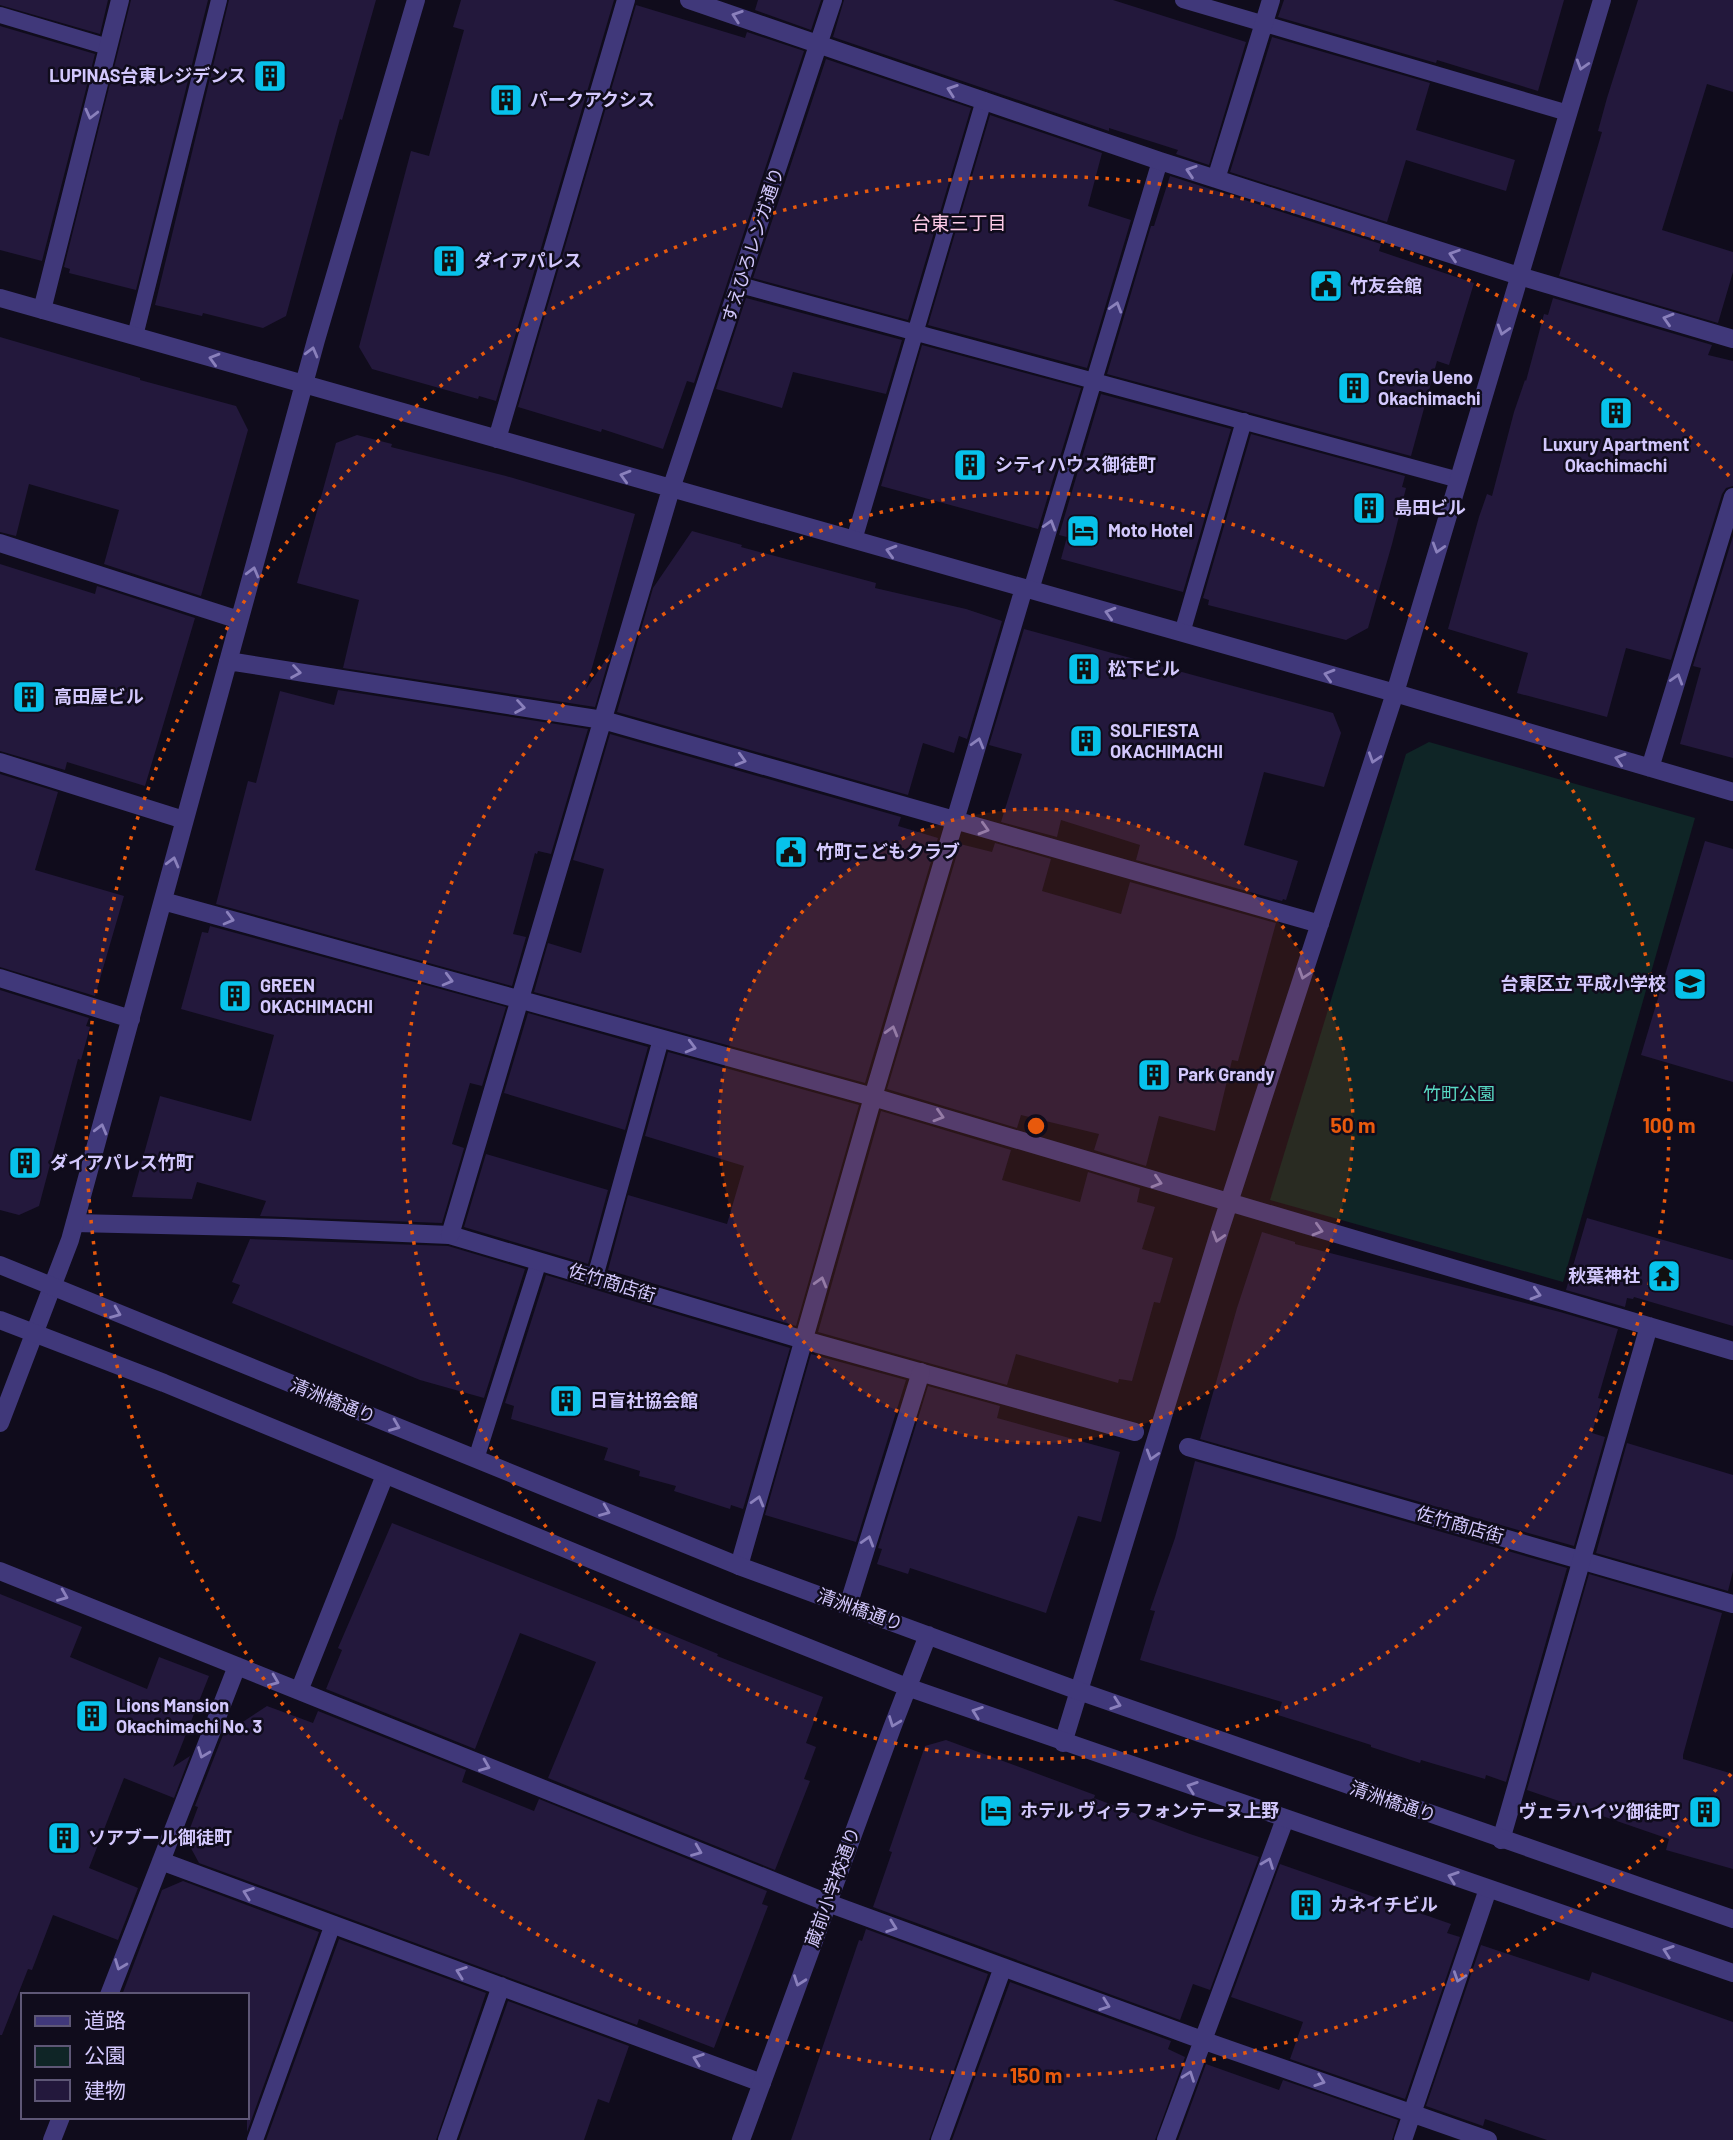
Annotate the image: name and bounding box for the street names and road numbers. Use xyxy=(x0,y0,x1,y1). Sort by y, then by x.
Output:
street label: すえひろレンガ通り xyxy=(717,164,788,325)
street label: 佐竹商店街 xyxy=(566,1258,659,1306)
street label: 清洲橋通り xyxy=(288,1373,379,1427)
street label: 佐竹商店街 xyxy=(1414,1501,1507,1547)
street label: 清洲橋通り xyxy=(814,1583,906,1635)
street label: 清洲橋通り xyxy=(1347,1776,1439,1826)
street label: 蔵前小学校通り xyxy=(800,1824,864,1950)

